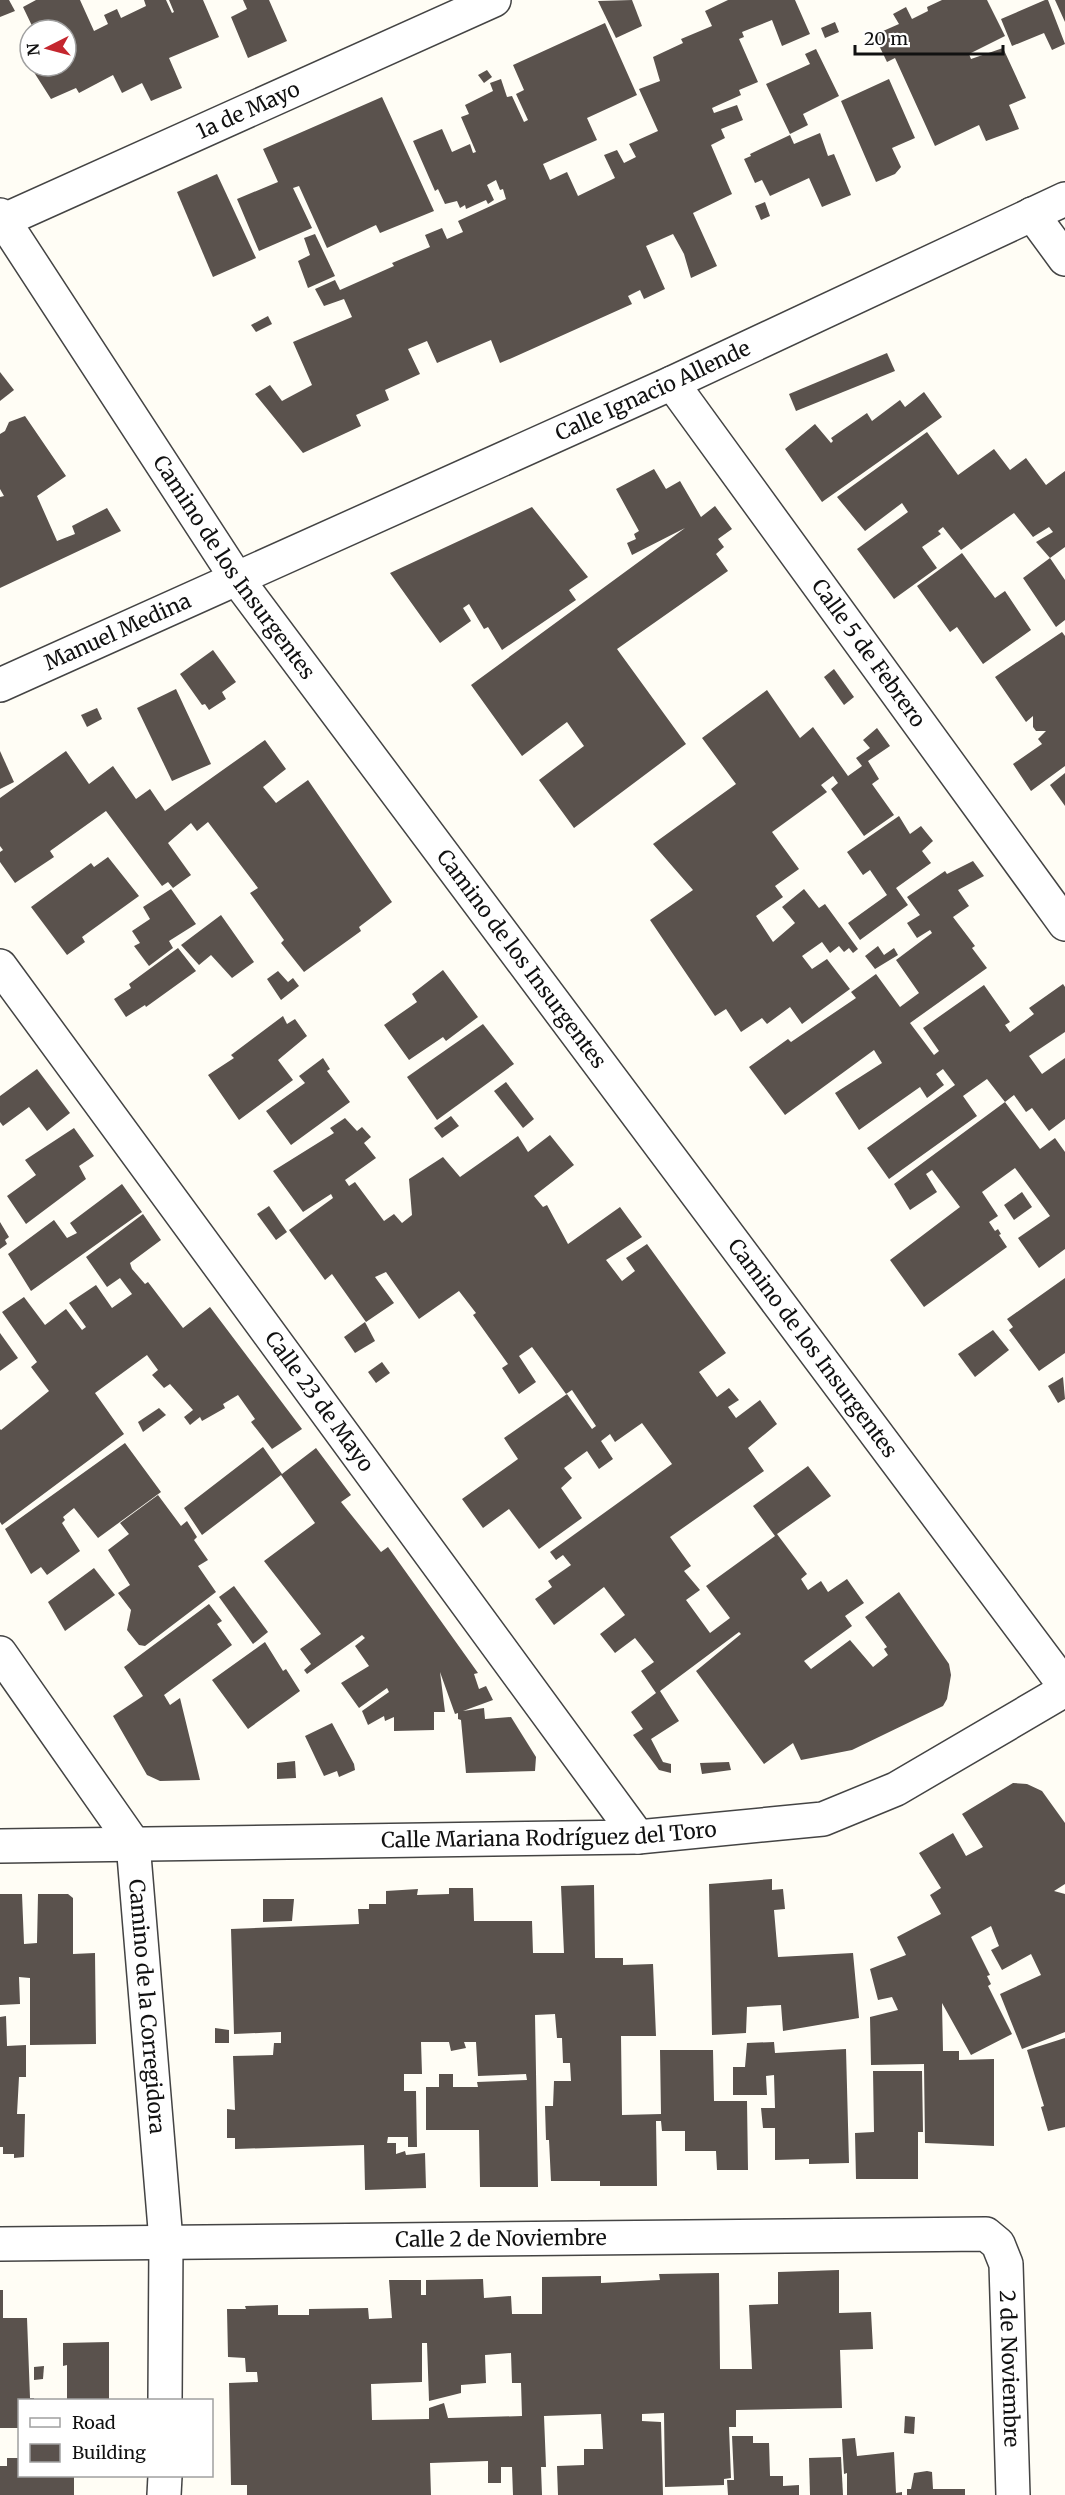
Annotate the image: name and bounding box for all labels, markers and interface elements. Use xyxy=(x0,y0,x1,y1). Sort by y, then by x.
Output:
north arrow xyxy=(18,18,78,78)
scale bar xyxy=(855,18,1004,56)
text: 20 m xyxy=(864,27,908,50)
text: N xyxy=(22,42,44,57)
street label: 1a de Mayo xyxy=(192,75,304,145)
street label: Calle Ignacio Allende xyxy=(551,334,754,447)
street label: Camino de los Insurgentes xyxy=(147,450,321,684)
street label: Calle 5 de Febrero xyxy=(806,573,932,732)
street label: Manuel Medina xyxy=(40,587,195,676)
street label: Camino de los Insurgentes xyxy=(431,844,612,1074)
street label: Camino de los Insurgentes xyxy=(722,1233,903,1463)
street label: Calle 23 de Mayo xyxy=(259,1326,380,1477)
street label: Calle Mariana Rodríguez del Toro xyxy=(381,1815,718,1854)
street label: Camino de la Corregidora xyxy=(123,1878,171,2135)
street label: Calle 2 de Noviembre xyxy=(395,2224,607,2253)
street label: 2 de Noviembre xyxy=(994,2290,1026,2448)
legend xyxy=(18,2399,213,2477)
text: Road xyxy=(72,2411,116,2434)
text: Building xyxy=(72,2441,146,2464)

